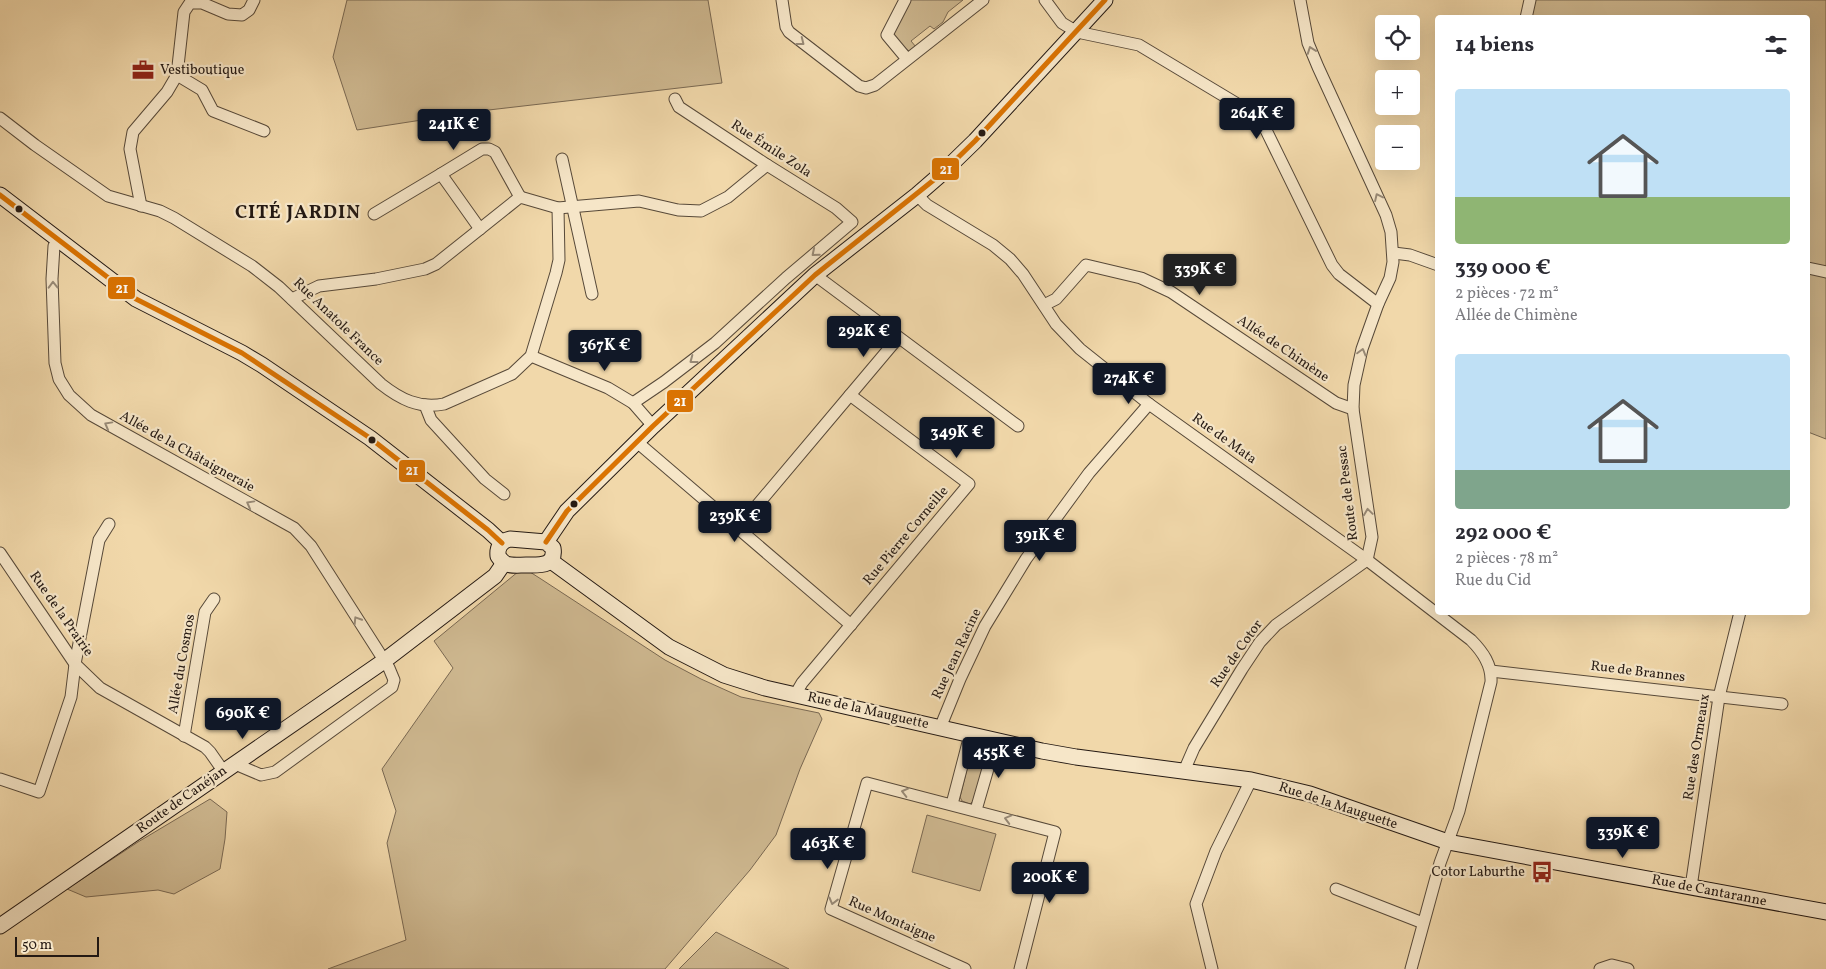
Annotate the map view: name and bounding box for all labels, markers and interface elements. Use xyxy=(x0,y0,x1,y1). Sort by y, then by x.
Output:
map controls xyxy=(1375,15,1420,170)
button: locate xyxy=(1375,15,1420,60)
text: 14 biens xyxy=(1455,31,1534,60)
icon: filters xyxy=(1762,31,1790,59)
one-way arrow xyxy=(795,36,804,44)
one-way arrow xyxy=(1307,46,1317,54)
office icon: Vestiboutique xyxy=(130,57,156,83)
place label: Vestiboutique xyxy=(160,61,245,80)
button: + xyxy=(1375,70,1420,115)
pin: 264K € xyxy=(1216,98,1298,140)
text: 264K € xyxy=(1230,103,1284,125)
pin: 241K € xyxy=(413,108,495,151)
text: 241K € xyxy=(429,114,479,136)
street label: Rue Émile Zola xyxy=(727,116,815,182)
icon: home xyxy=(1578,121,1668,211)
button: − xyxy=(1375,125,1420,170)
unlabelled marker xyxy=(977,128,987,138)
line badge: 21 xyxy=(931,157,960,181)
text: 21 xyxy=(940,161,952,180)
one-way arrow xyxy=(1374,193,1384,202)
district label: CITÉ JARDIN xyxy=(235,200,361,226)
unlabelled marker xyxy=(14,204,24,214)
one-way arrow xyxy=(812,247,821,256)
pin: 339K € xyxy=(1159,254,1241,296)
text: 339 000 € xyxy=(1455,254,1551,283)
text: 339K € xyxy=(1174,259,1226,281)
street label: Rue Anatole France xyxy=(289,274,388,370)
line badge: 21 xyxy=(107,276,136,300)
one-way arrow xyxy=(47,280,58,288)
text: 21 xyxy=(116,280,128,299)
text: 2 pièces · 72 m² xyxy=(1455,283,1559,305)
text: Allée de Chimène xyxy=(1455,305,1578,327)
street label: Allée de Chimène xyxy=(1233,311,1333,387)
pin: 292K € xyxy=(823,316,905,358)
text: 292K € xyxy=(838,321,890,343)
pin: 367K € xyxy=(564,330,646,372)
text: 367K € xyxy=(579,335,631,357)
one-way arrow xyxy=(1357,348,1367,356)
one-way arrow xyxy=(689,354,699,363)
pin: 274K € xyxy=(1088,362,1170,405)
text: 274K € xyxy=(1104,368,1154,390)
icon: home xyxy=(1578,386,1668,476)
line badge: 21 xyxy=(666,389,694,413)
text: 21 xyxy=(674,393,686,412)
street label: Allée de la Châtaigneraie xyxy=(116,407,258,497)
street label: Rue de Mata xyxy=(1188,409,1260,469)
pin: 349K € xyxy=(916,416,998,459)
one-way arrow xyxy=(104,421,113,431)
text: 349K € xyxy=(931,422,983,444)
unlabelled marker xyxy=(367,435,377,445)
street label: Route de Pessac xyxy=(1333,444,1363,542)
line badge: 21 xyxy=(398,459,426,483)
text: 21 xyxy=(406,462,418,481)
street label: Rue Pierre Corneille xyxy=(859,482,953,589)
unlabelled marker xyxy=(569,499,579,509)
one-way arrow xyxy=(246,500,255,510)
pin: 239K € xyxy=(694,500,776,543)
text: 239K € xyxy=(709,506,761,528)
one-way arrow xyxy=(1363,508,1374,516)
text: 292 000 € xyxy=(1455,519,1551,548)
pin: 391K € xyxy=(999,520,1081,562)
text: 391K € xyxy=(1015,525,1065,547)
text: 2 pièces · 78 m² xyxy=(1455,548,1558,570)
street label: Rue de la Prairie xyxy=(25,568,98,661)
text: Rue du Cid xyxy=(1455,570,1531,592)
street label: Rue Jean Racine xyxy=(928,605,987,703)
street label: Allée du Cosmos xyxy=(164,612,200,716)
one-way arrow xyxy=(354,616,364,625)
street label: Rue de Cotor xyxy=(1207,616,1267,692)
street label: Rue de Brannes xyxy=(1590,657,1686,687)
street label: Rue de la Mauguette xyxy=(805,688,931,734)
street label: Rue des Ormeaux xyxy=(1679,692,1715,802)
pin: 690K € xyxy=(202,698,284,740)
text: 690K € xyxy=(216,703,270,725)
pin: 455K € xyxy=(958,736,1040,779)
text: 455K € xyxy=(973,742,1025,764)
street label: Route de Canéjan xyxy=(133,762,231,838)
street label: Rue de la Mauguette xyxy=(1276,778,1400,834)
one-way arrow xyxy=(900,787,909,798)
one-way arrow xyxy=(1003,814,1012,825)
pin: 339K € xyxy=(1582,816,1664,859)
text: 339K € xyxy=(1597,822,1649,844)
pin: 463K € xyxy=(787,828,869,870)
text: 463K € xyxy=(801,833,855,855)
bus stop icon: Cotor Laburthe xyxy=(1529,859,1555,885)
pin: 200K € xyxy=(1009,862,1091,904)
place label: Cotor Laburthe xyxy=(1431,863,1525,882)
text: 200K € xyxy=(1023,867,1077,889)
street label: Rue de Cantaranne xyxy=(1650,871,1768,912)
street label: Rue Montaigne xyxy=(845,892,939,948)
one-way arrow xyxy=(828,897,839,905)
scale bar xyxy=(15,934,99,957)
text: 50 m xyxy=(22,936,52,955)

